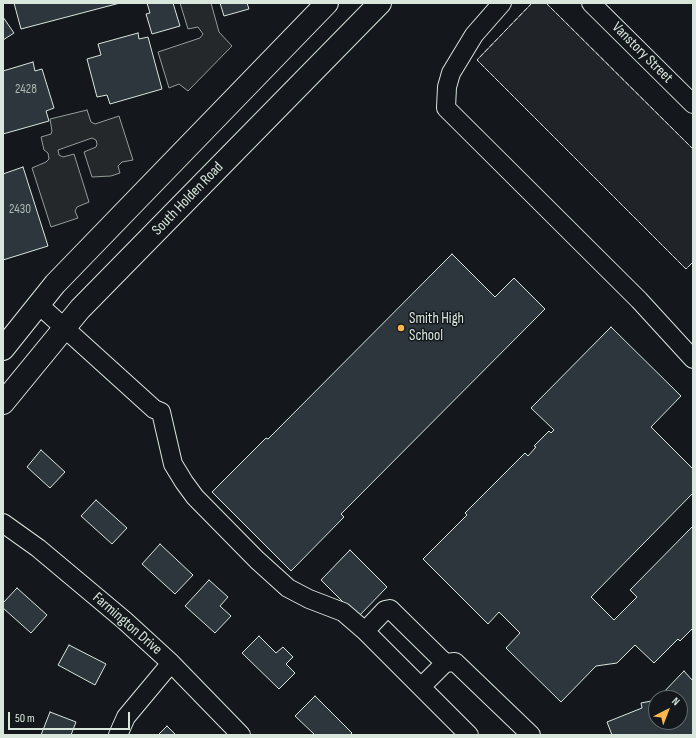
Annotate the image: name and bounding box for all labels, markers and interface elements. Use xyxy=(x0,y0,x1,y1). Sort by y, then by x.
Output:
street label: Vanstory Street xyxy=(608,19,676,87)
house number: 2428 xyxy=(15,82,37,98)
street label: South Holden Road xyxy=(149,159,227,239)
house number: 2430 xyxy=(9,202,31,218)
place label: Smith High School xyxy=(409,310,464,345)
marker: Smith High School xyxy=(396,323,406,333)
street label: Farmington Drive xyxy=(89,589,165,659)
north arrow xyxy=(648,690,688,730)
text: N xyxy=(669,695,682,708)
scale bar xyxy=(10,704,132,730)
text: 50 m xyxy=(15,711,35,726)

